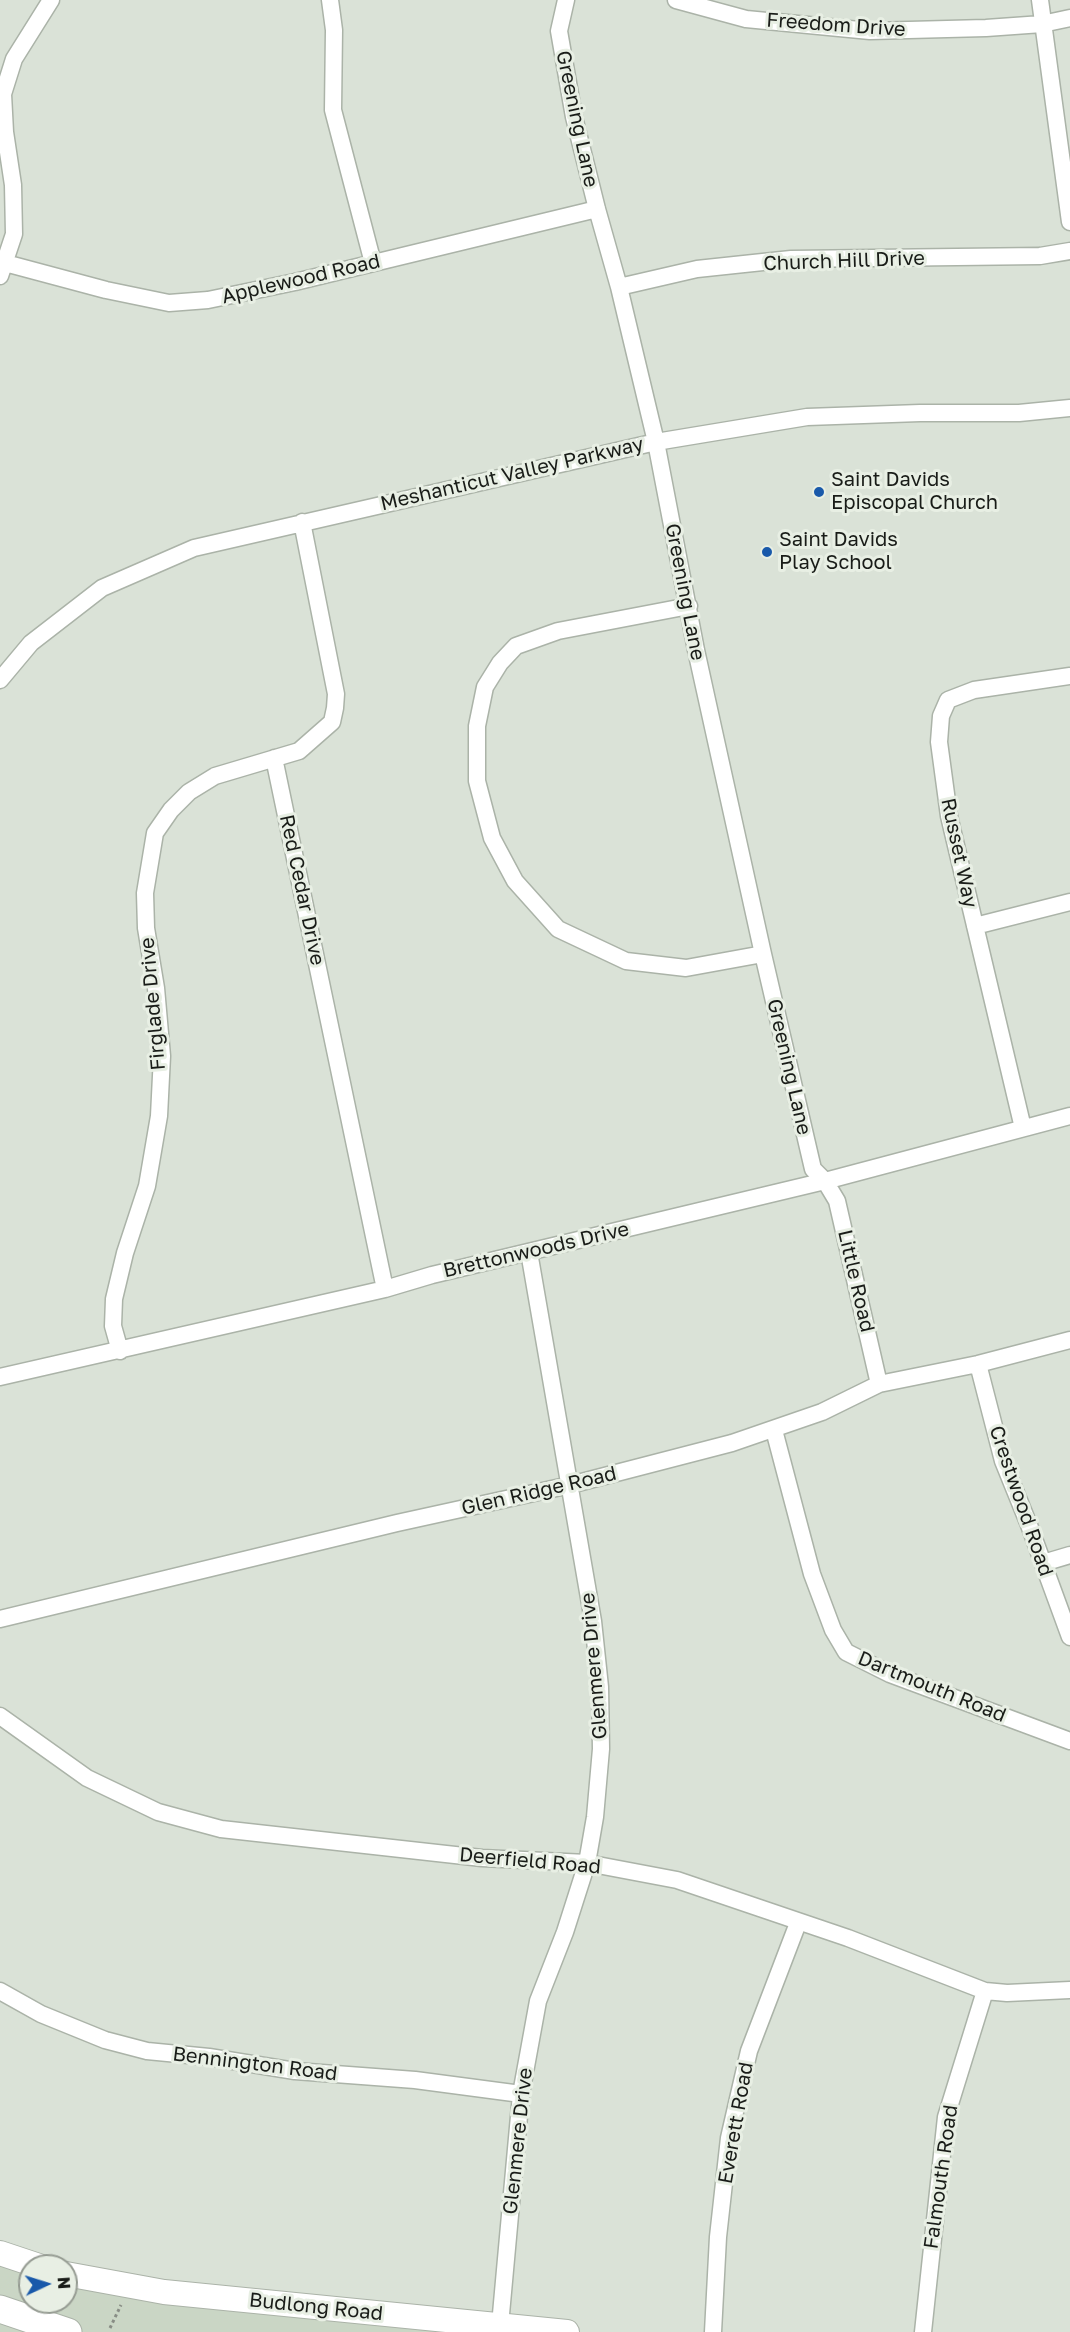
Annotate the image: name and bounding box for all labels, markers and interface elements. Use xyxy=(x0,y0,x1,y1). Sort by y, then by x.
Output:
street label: Freedom Drive xyxy=(766,8,906,42)
street label: Greening Lane xyxy=(551,49,603,189)
street label: Church Hill Drive xyxy=(763,246,925,276)
street label: Applewood Road xyxy=(219,249,383,309)
street label: Meshanticut Valley Parkway xyxy=(378,432,646,516)
place label: Saint Davids Episcopal Church xyxy=(831,468,998,515)
marker: Saint Davids Episcopal Church xyxy=(812,485,826,499)
street label: Greening Lane xyxy=(660,522,710,662)
place label: Saint Davids Play School xyxy=(779,528,898,575)
marker: Saint Davids Play School xyxy=(760,545,774,559)
street label: Russet Way xyxy=(936,796,982,910)
street label: Red Cedar Drive xyxy=(274,812,330,968)
street label: Firglade Drive xyxy=(135,937,171,1071)
street label: Greening Lane xyxy=(762,997,816,1137)
street label: Brettonwoods Drive xyxy=(441,1217,631,1283)
street label: Little Road xyxy=(833,1227,879,1335)
street label: Crestwood Road xyxy=(984,1422,1058,1580)
street label: Glen Ridge Road xyxy=(459,1461,619,1521)
street label: Glenmere Drive xyxy=(576,1592,612,1740)
street label: Dartmouth Road xyxy=(854,1646,1010,1728)
street label: Deerfield Road xyxy=(458,1843,602,1879)
street label: Bennington Road xyxy=(171,2042,339,2086)
street label: Everett Road xyxy=(713,2060,759,2186)
street label: Glenmere Drive xyxy=(498,2067,538,2215)
street label: Falmouth Road xyxy=(919,2103,963,2251)
north arrow xyxy=(18,2254,78,2314)
text: N xyxy=(54,2276,74,2290)
street label: Budlong Road xyxy=(248,2288,384,2326)

